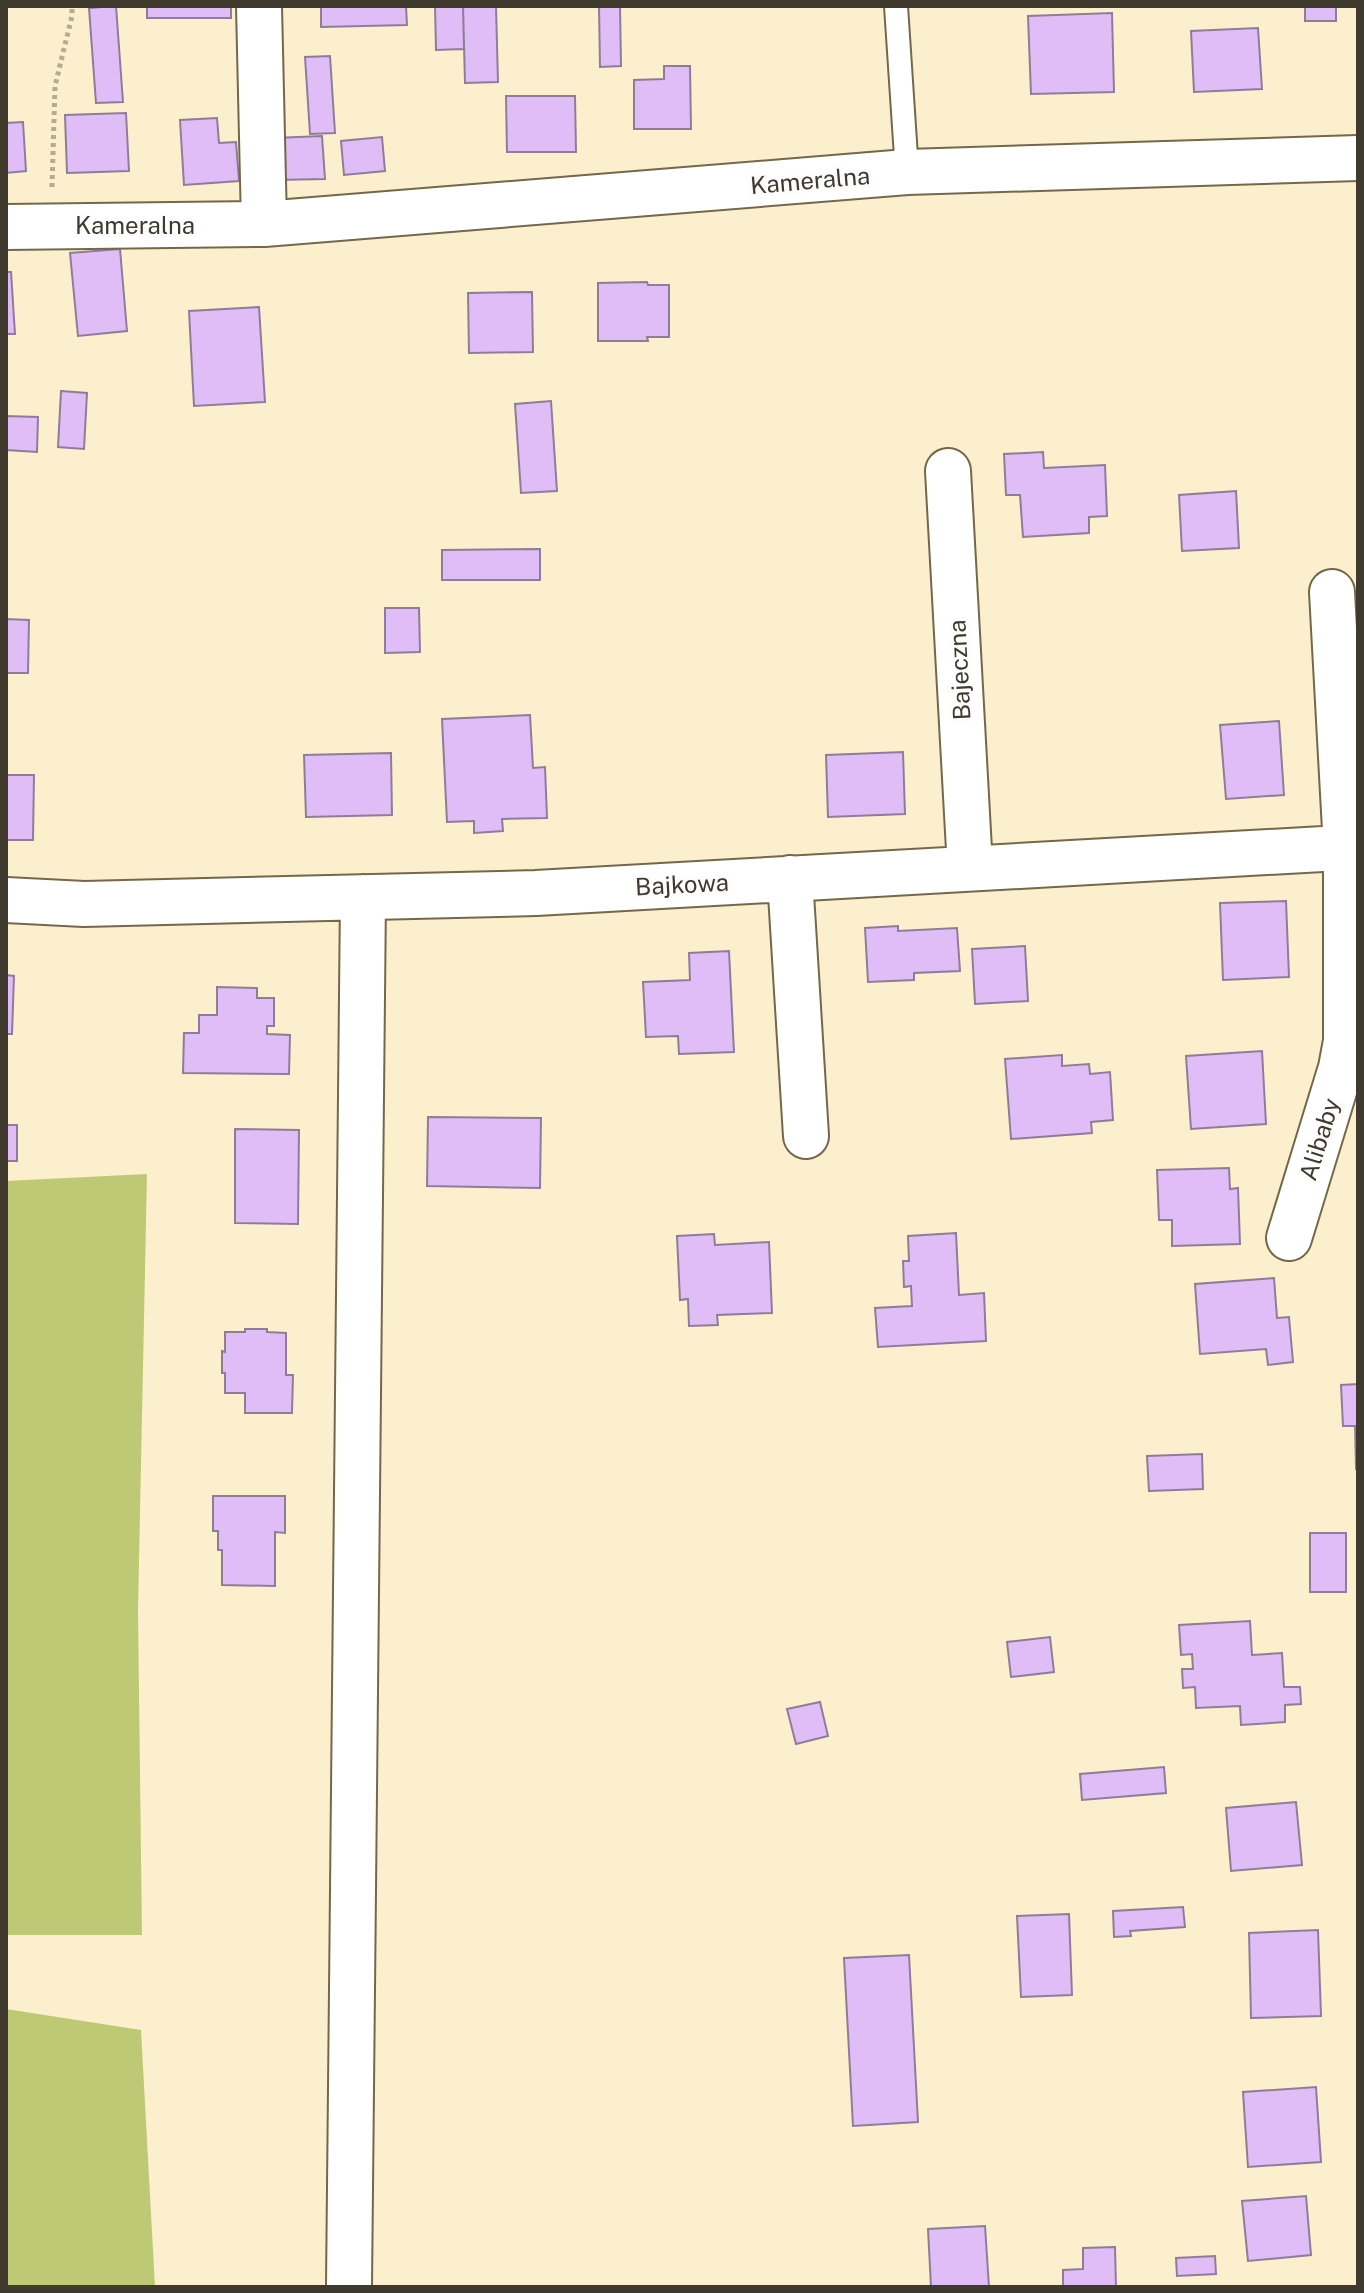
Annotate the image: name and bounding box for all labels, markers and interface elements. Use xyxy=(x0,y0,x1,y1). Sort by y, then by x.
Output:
street label: Kameralna xyxy=(749,161,871,199)
street label: Kameralna xyxy=(75,211,195,239)
street label: Bajeczna xyxy=(942,619,976,721)
street label: Bajkowa xyxy=(634,868,730,900)
street label: Alibaby xyxy=(1293,1094,1345,1184)

